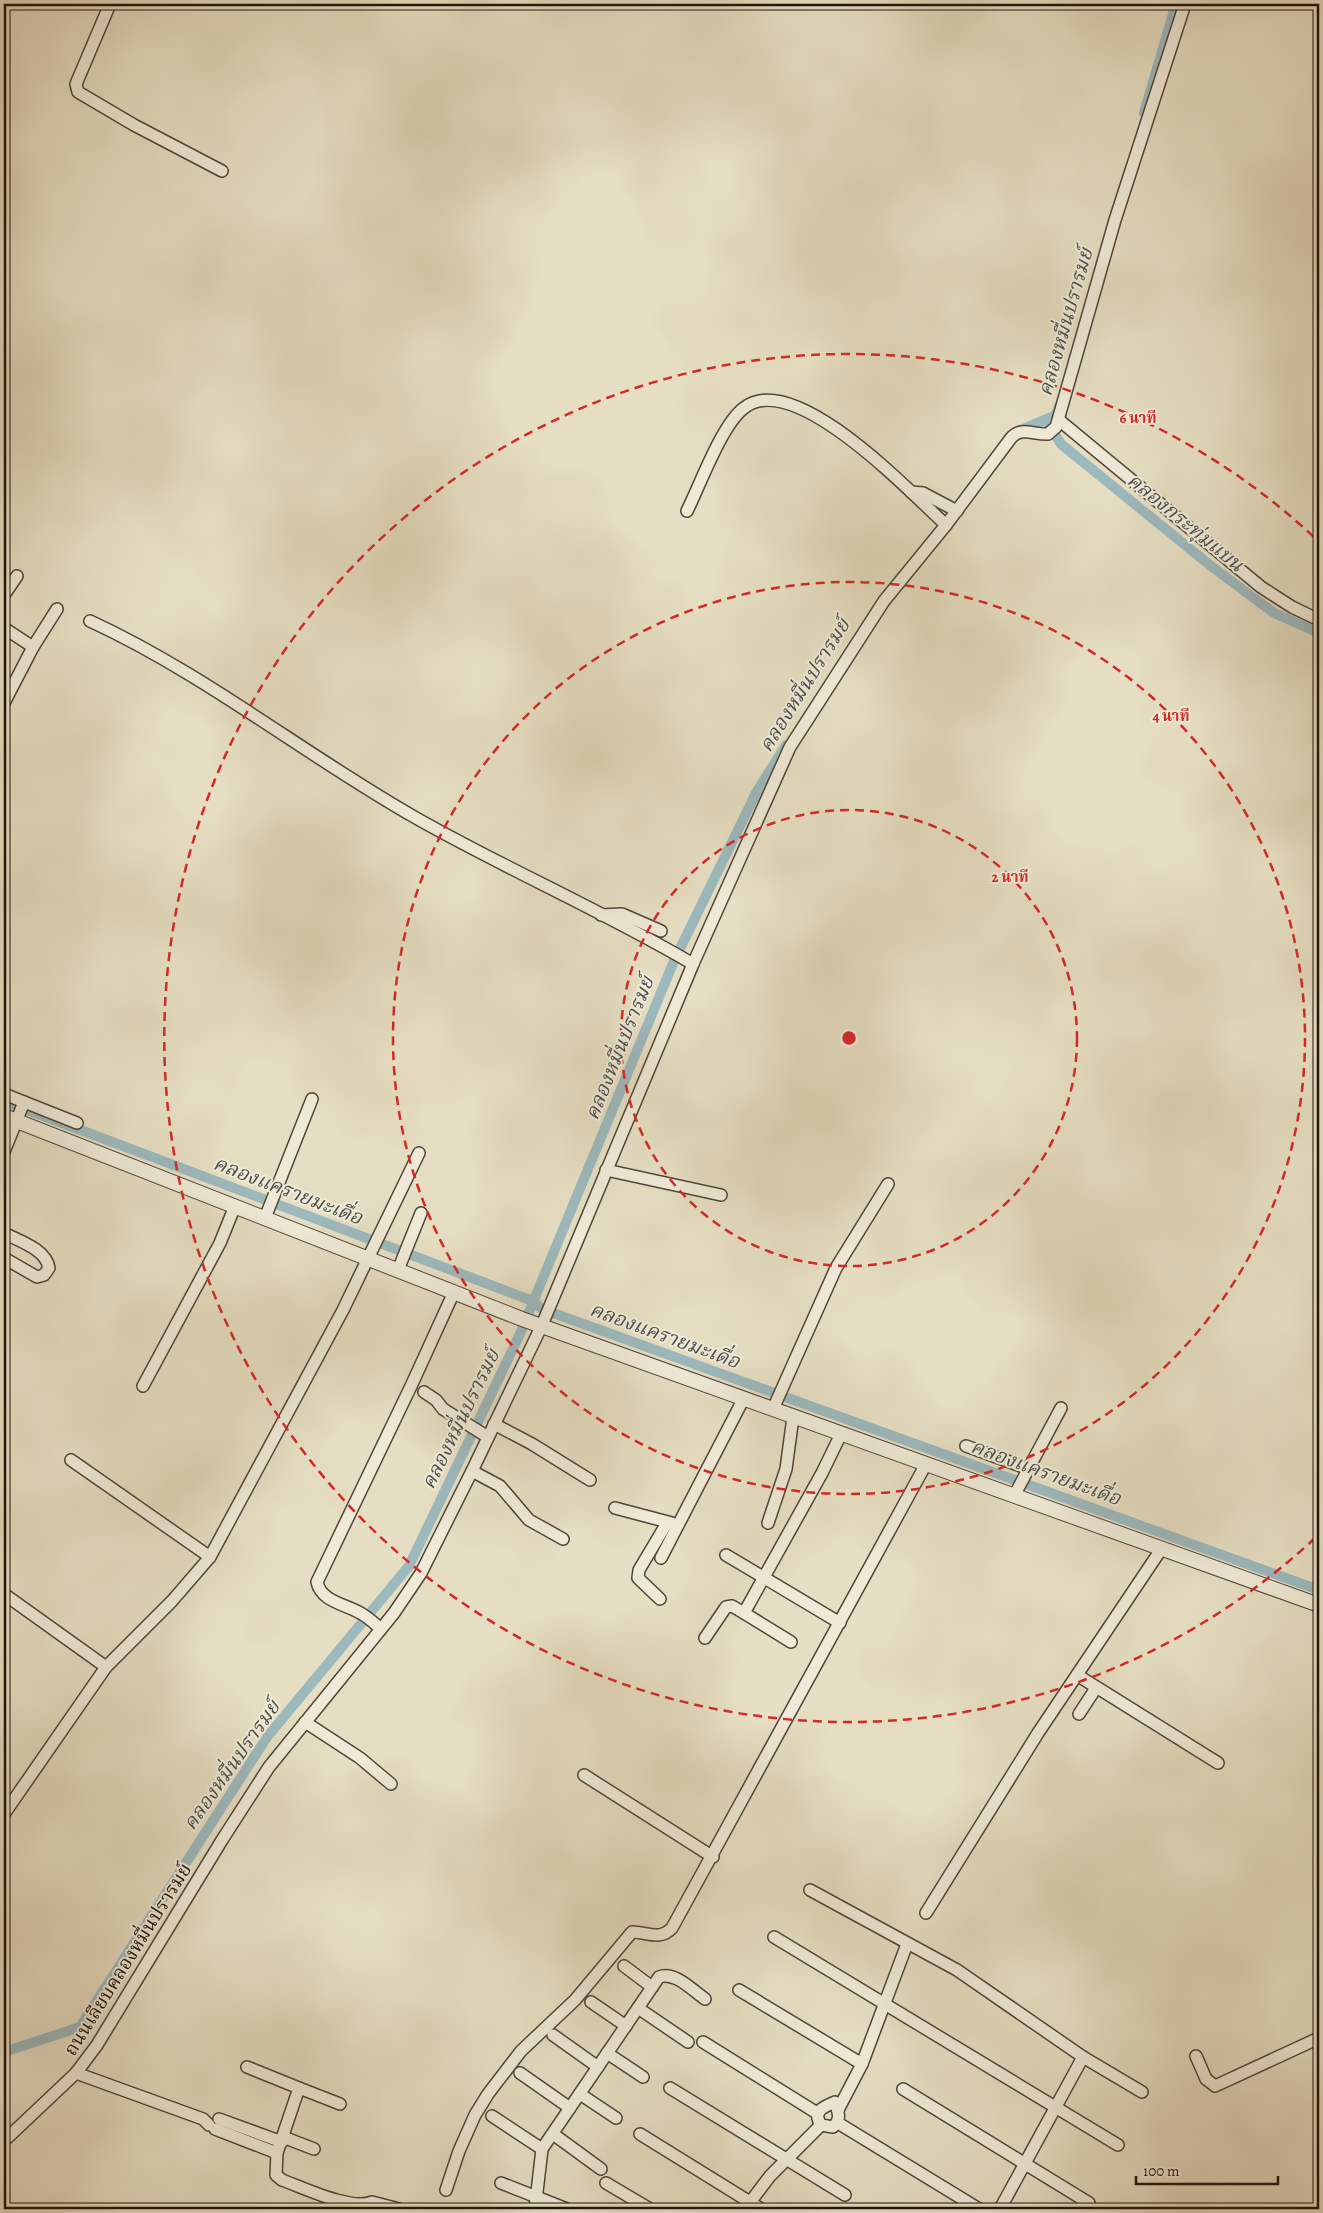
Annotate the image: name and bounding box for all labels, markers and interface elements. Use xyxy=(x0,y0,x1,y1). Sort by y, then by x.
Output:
water label: คลองหมื่นปรารมย์ xyxy=(1030,241,1101,399)
text: 6 นาที xyxy=(1119,408,1157,428)
water label: คลองกระทุ่มแบน xyxy=(1122,467,1250,578)
water label: คลองหมื่นปรารมย์ xyxy=(751,609,858,757)
text: 4 นาที xyxy=(1152,706,1190,726)
text: 2 นาที xyxy=(991,867,1029,887)
water label: คลองหมื่นปรารมย์ xyxy=(577,968,662,1124)
centre of rings xyxy=(840,1029,858,1047)
water label: คลองแครายมะเดื่อ xyxy=(209,1148,368,1232)
water label: คลองแครายมะเดื่อ xyxy=(586,1294,745,1376)
water label: คลองหมื่นปรารมย์ xyxy=(413,1340,508,1494)
water label: คลองแครายมะเดื่อ xyxy=(967,1431,1126,1513)
water label: คลองหมื่นปรารมย์ xyxy=(175,1691,289,1836)
street label: ถนนเลียบคลองหมื่นปรารมย์ xyxy=(56,1857,198,2061)
scale bar xyxy=(1136,2153,1278,2185)
text: 100 m xyxy=(1143,2161,1180,2181)

